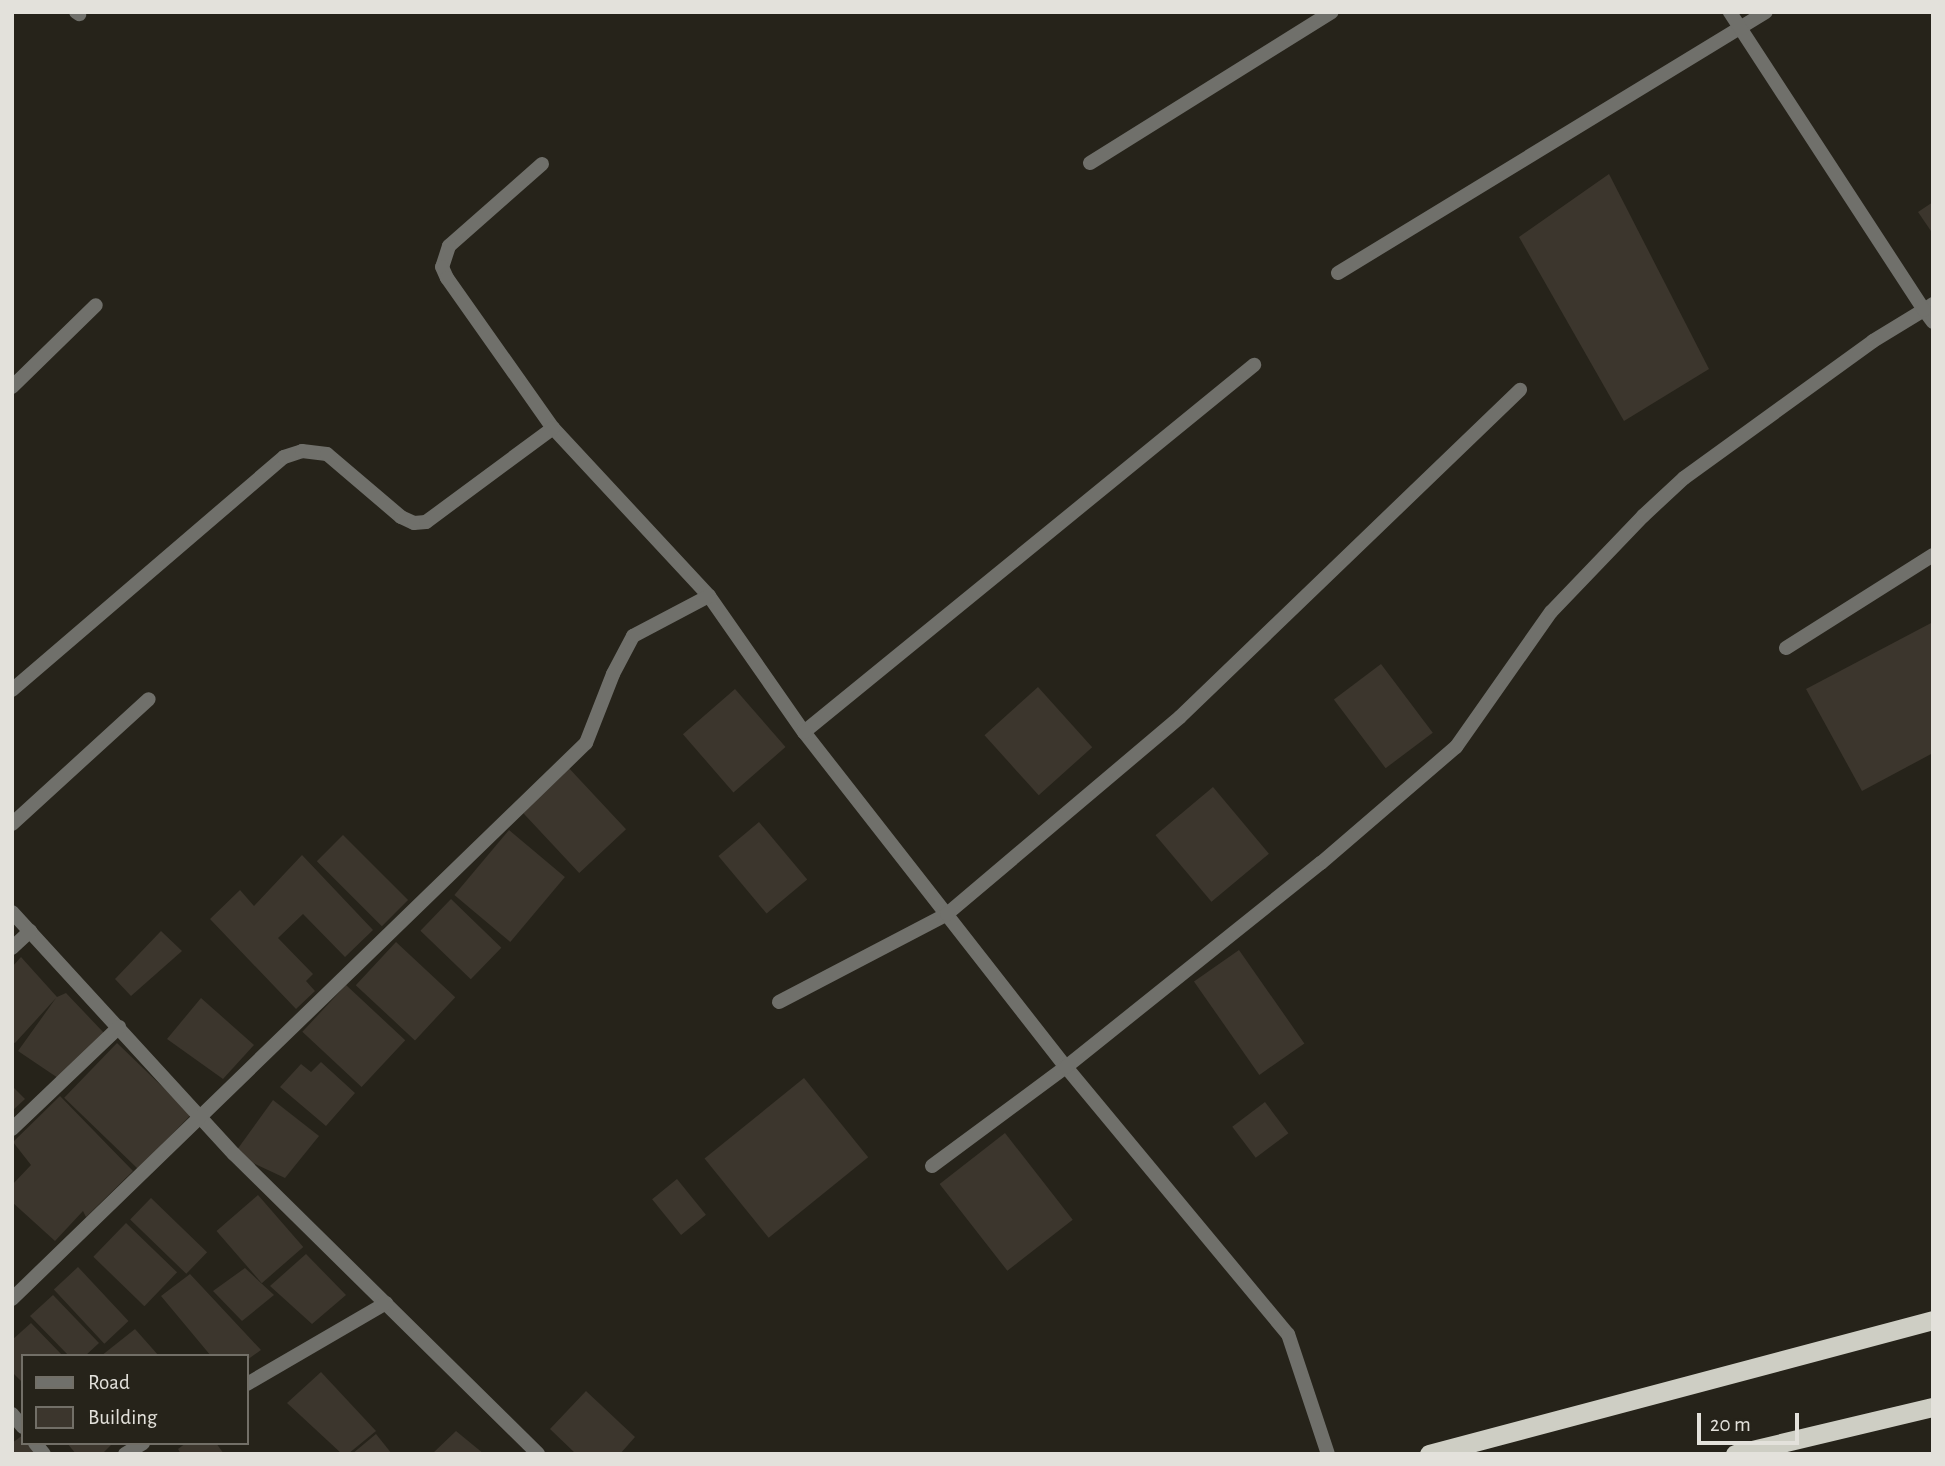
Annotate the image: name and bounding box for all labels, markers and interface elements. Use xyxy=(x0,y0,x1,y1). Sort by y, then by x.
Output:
legend xyxy=(21,1354,248,1445)
text: Road xyxy=(88,1372,130,1393)
scale bar xyxy=(1700,1400,1801,1444)
text: Building xyxy=(88,1407,157,1428)
text: 20 m xyxy=(1710,1414,1751,1435)

